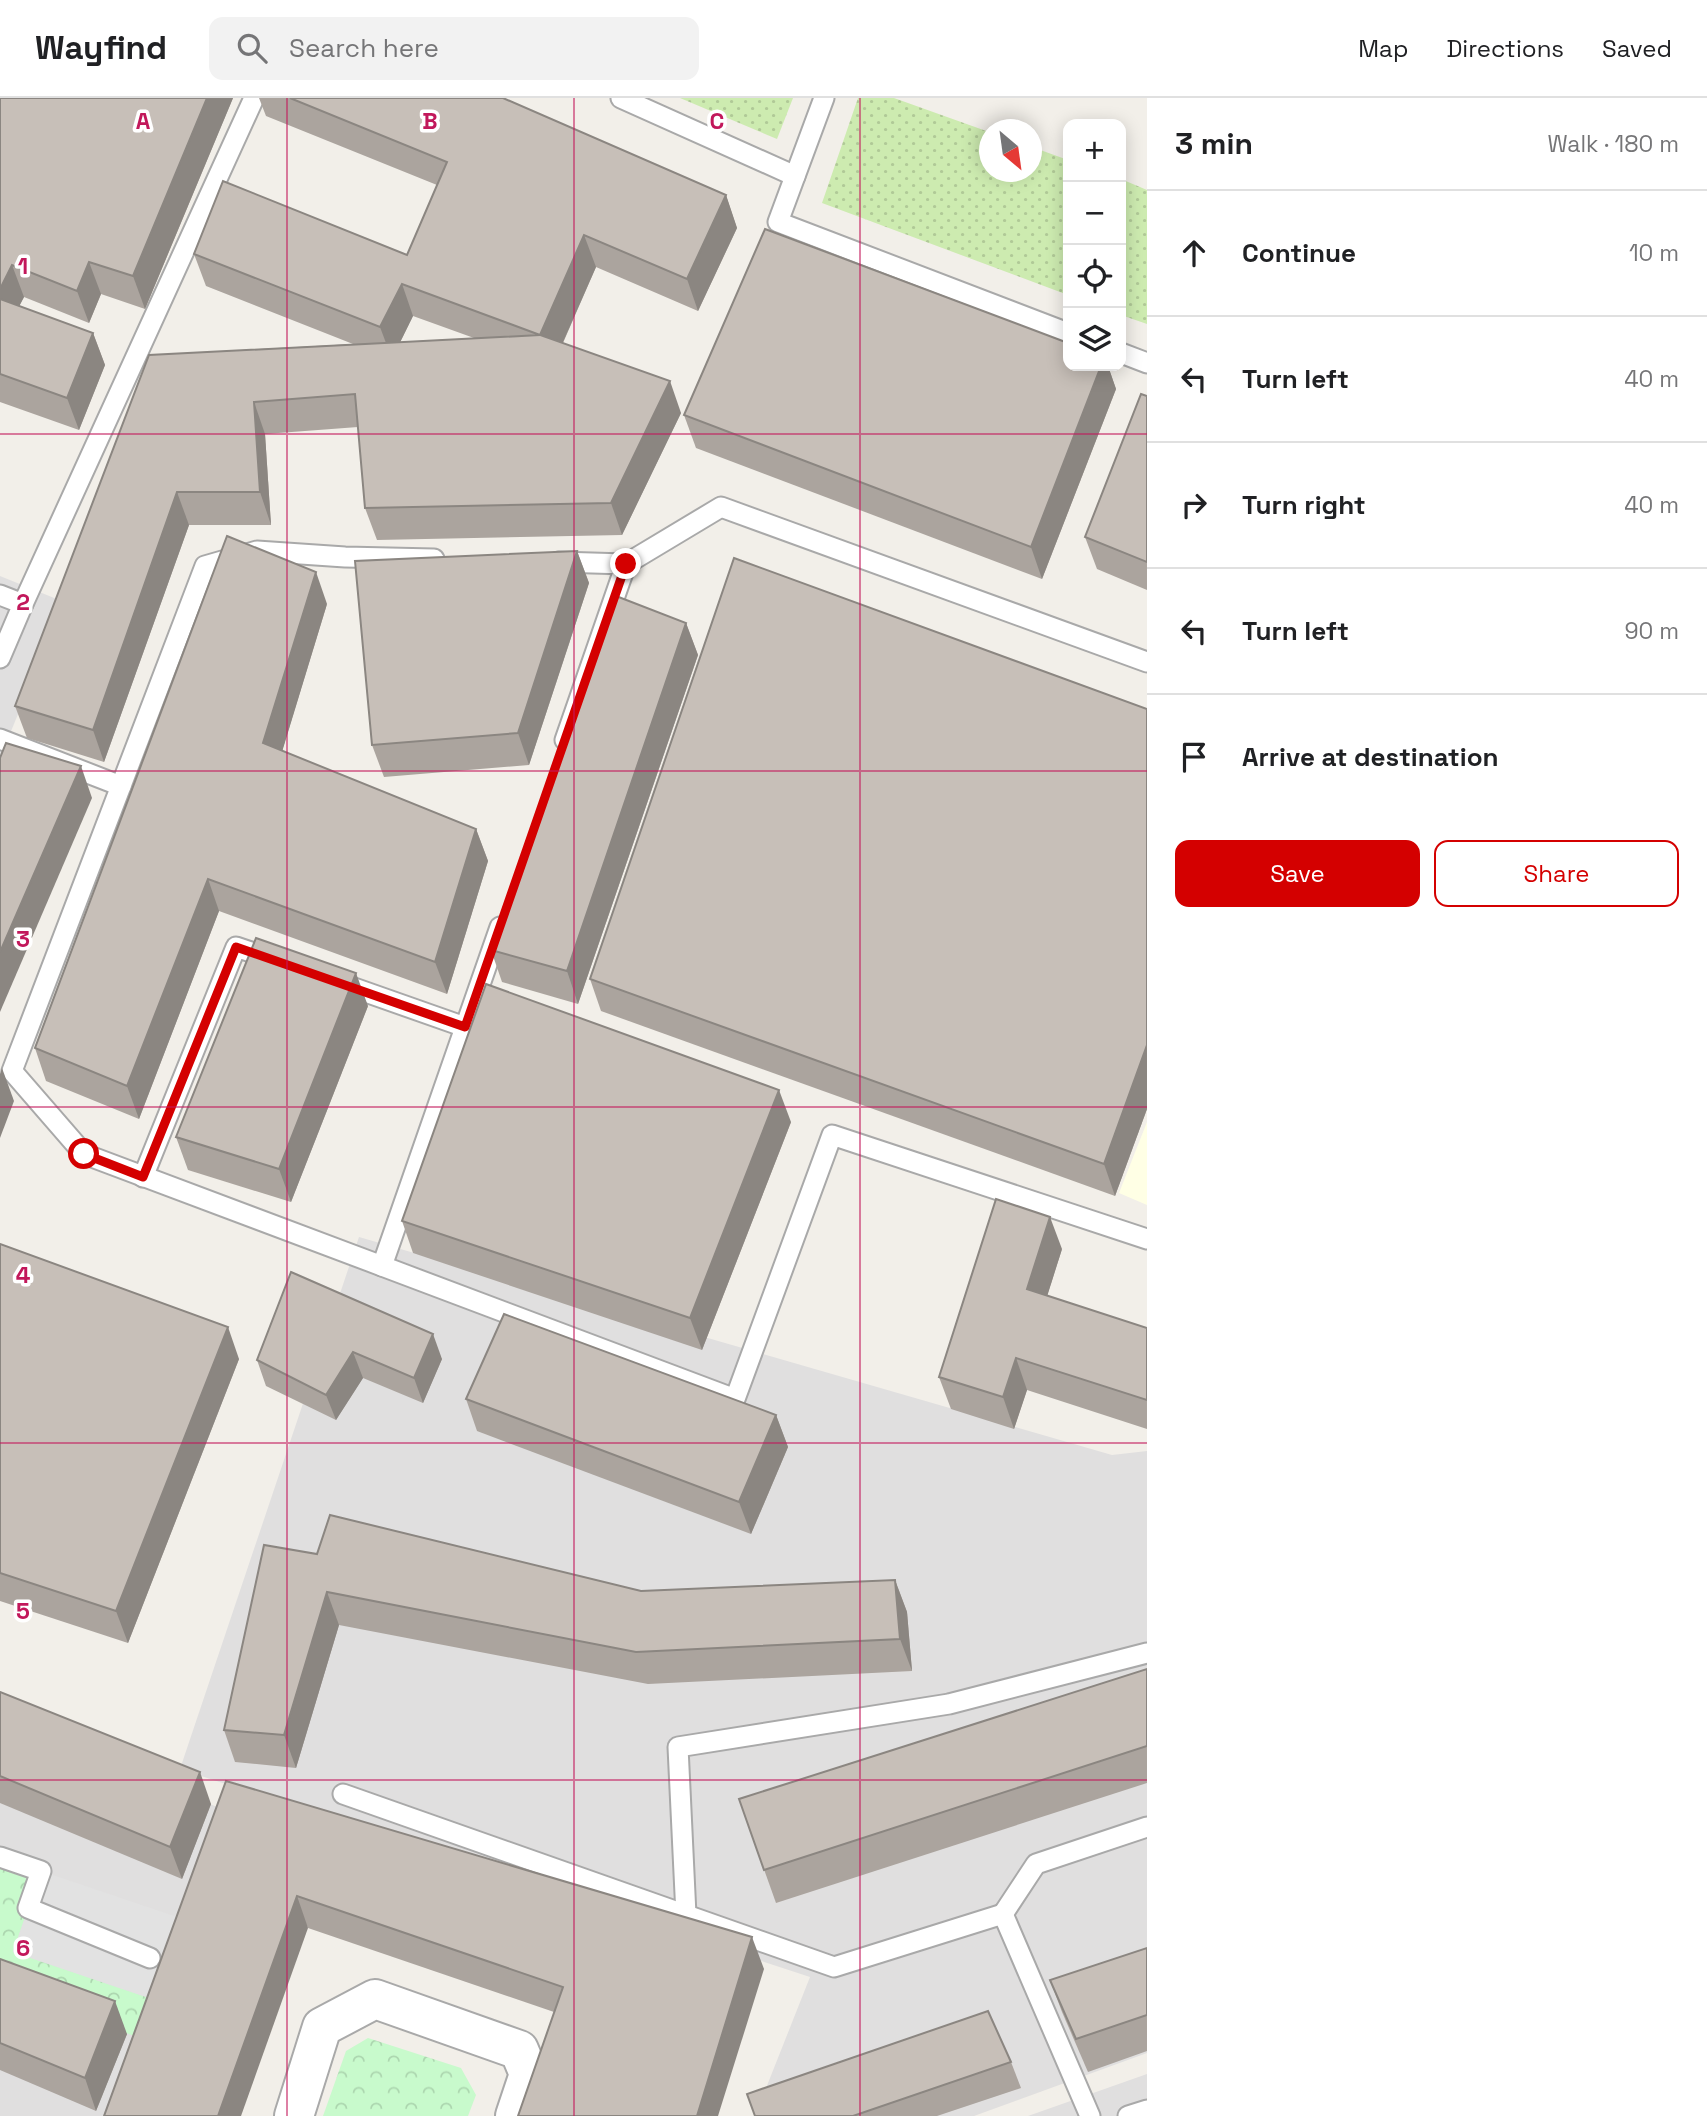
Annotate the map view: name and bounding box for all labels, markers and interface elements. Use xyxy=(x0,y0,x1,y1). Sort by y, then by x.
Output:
search box xyxy=(209,17,699,80)
text: Wayfind xyxy=(35,27,167,69)
icon: search xyxy=(233,29,271,67)
text: Search here xyxy=(289,31,439,65)
text: Map xyxy=(1358,33,1408,64)
text: Directions xyxy=(1446,33,1564,64)
text: Saved xyxy=(1602,33,1672,64)
text: A xyxy=(136,106,151,136)
text: B xyxy=(422,106,438,136)
text: C xyxy=(710,106,724,136)
north arrow xyxy=(979,119,1042,182)
map controls xyxy=(1063,119,1126,371)
button: + xyxy=(1063,119,1126,182)
text: 3 min xyxy=(1175,124,1253,163)
text: Walk · 180 m xyxy=(1547,129,1679,159)
button: − xyxy=(1063,182,1126,245)
icon: ahead xyxy=(1175,234,1213,272)
text: Continue xyxy=(1242,236,1356,270)
text: 10 m xyxy=(1629,238,1679,268)
button: locate xyxy=(1063,245,1126,308)
text: 1 xyxy=(18,251,28,281)
button: layers xyxy=(1063,308,1126,371)
icon: left xyxy=(1175,360,1213,398)
text: Turn left xyxy=(1242,362,1349,396)
text: 40 m xyxy=(1624,364,1679,394)
icon: right xyxy=(1175,486,1213,524)
text: Turn right xyxy=(1242,488,1366,522)
text: 40 m xyxy=(1624,490,1679,520)
route end xyxy=(610,548,641,579)
text: 2 xyxy=(16,587,30,617)
icon: left xyxy=(1175,612,1213,650)
text: Turn left xyxy=(1242,614,1349,648)
text: 90 m xyxy=(1624,616,1679,646)
icon: arrive xyxy=(1175,738,1213,776)
text: Arrive at destination xyxy=(1242,740,1499,774)
button: Save xyxy=(1175,840,1420,907)
button: Share xyxy=(1434,840,1679,907)
text: 3 xyxy=(16,924,30,954)
route start xyxy=(68,1138,99,1169)
text: 4 xyxy=(16,1260,31,1290)
text: 5 xyxy=(16,1596,30,1626)
text: 6 xyxy=(16,1933,30,1963)

